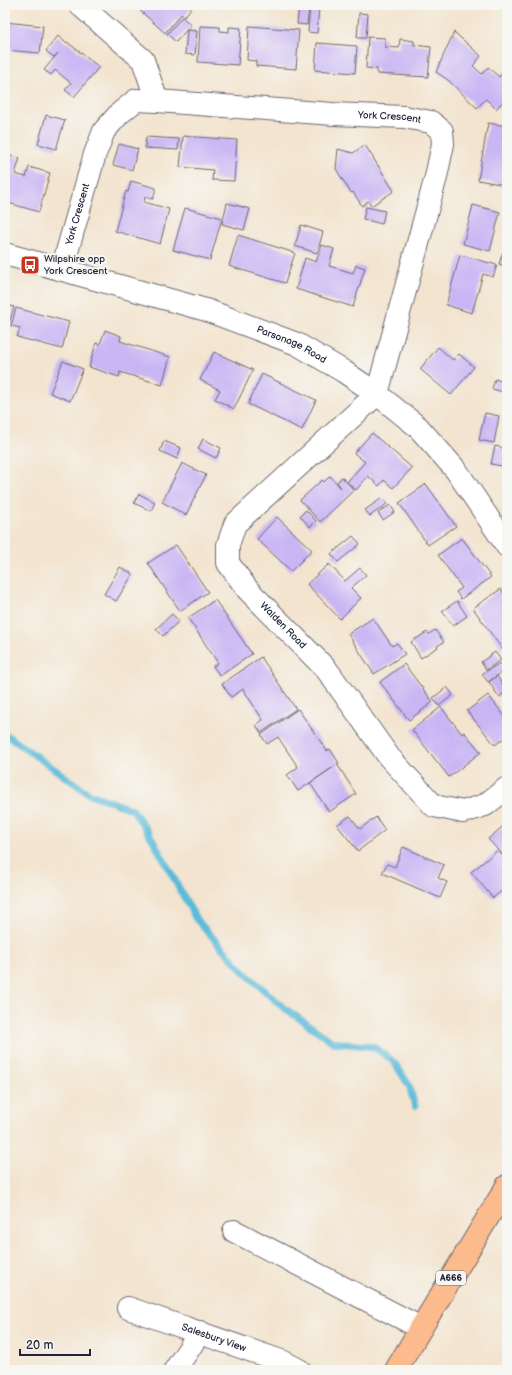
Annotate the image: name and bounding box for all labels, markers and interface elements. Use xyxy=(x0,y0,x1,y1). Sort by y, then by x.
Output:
street label: York Crescent xyxy=(357,109,422,126)
street label: York Crescent xyxy=(63,182,92,247)
place label: Wilpshire opp York Crescent xyxy=(43,253,107,277)
bus stop icon: Wilpshire opp York Crescent xyxy=(19,254,41,276)
street label: Parsonage Road xyxy=(255,323,329,366)
street label: Walden Road xyxy=(257,600,309,651)
road number: A666 xyxy=(436,1271,466,1285)
street label: Salesbury View xyxy=(180,1321,248,1355)
scale bar xyxy=(20,1331,90,1357)
text: 20 m xyxy=(26,1338,53,1353)

